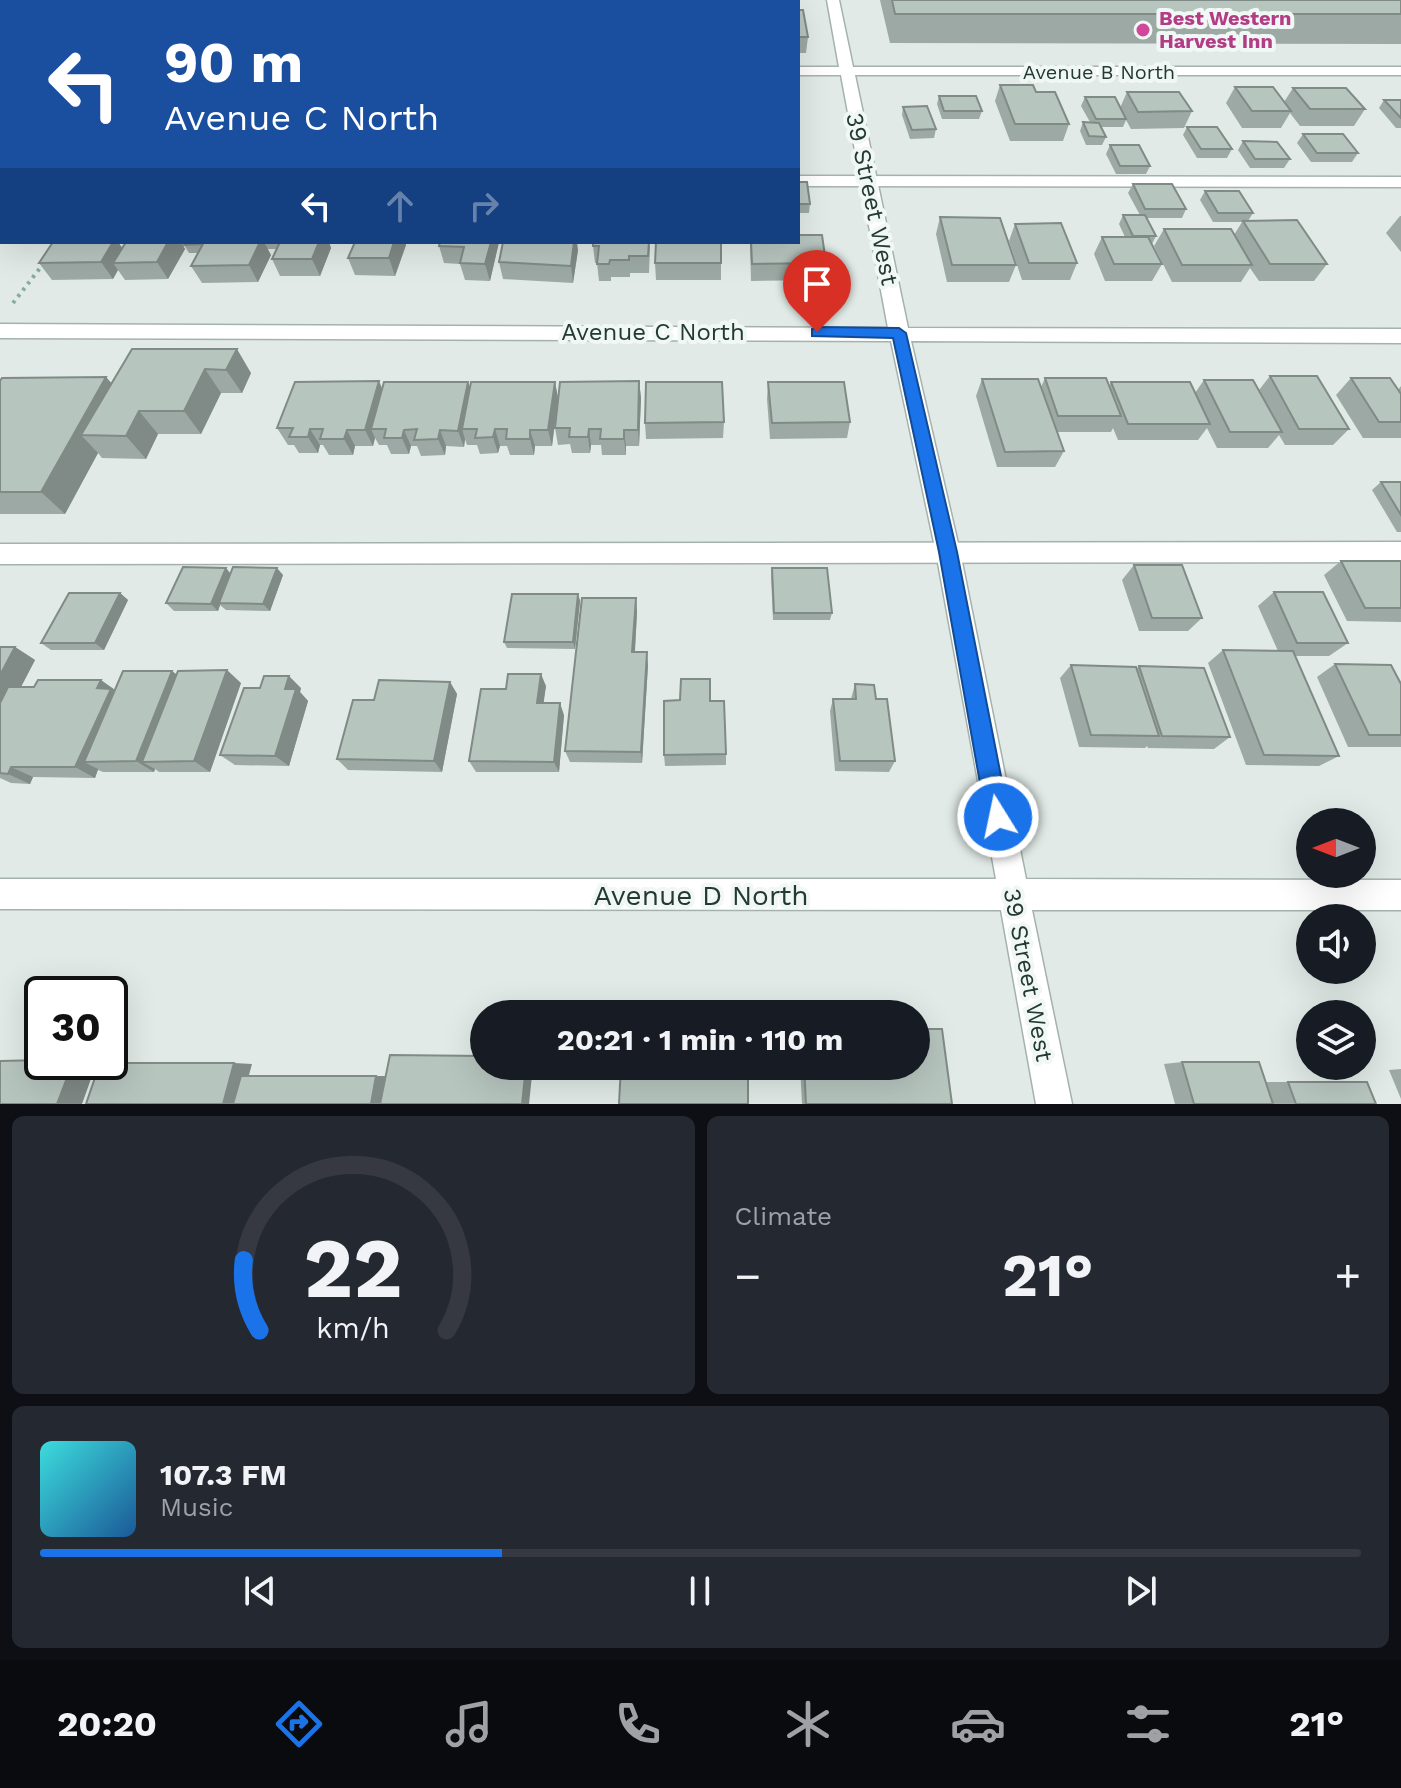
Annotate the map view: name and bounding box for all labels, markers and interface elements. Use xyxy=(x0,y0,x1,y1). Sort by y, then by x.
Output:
place label: Best Western Harvest Inn xyxy=(1159,6,1291,53)
marker: Best Western Harvest Inn xyxy=(1134,21,1152,39)
text: 90 m xyxy=(164,30,303,96)
icon: left xyxy=(32,32,136,136)
street label: Avenue B North xyxy=(1023,60,1175,84)
text: Avenue C North xyxy=(164,97,439,139)
street label: 39 Street West xyxy=(840,110,904,288)
icon: left xyxy=(294,184,338,228)
icon: ahead xyxy=(378,184,422,228)
icon: right xyxy=(462,184,506,228)
pin xyxy=(783,250,851,332)
icon: arrive xyxy=(795,262,839,306)
street label: Avenue C North xyxy=(561,318,745,346)
position arrow xyxy=(956,775,1040,859)
north arrow xyxy=(1296,808,1376,888)
map controls xyxy=(1296,808,1376,1080)
street label: Avenue D North xyxy=(593,879,809,912)
street label: 39 Street West xyxy=(998,886,1058,1064)
button: sound xyxy=(1296,904,1376,984)
speed limit sign: 30 xyxy=(24,976,128,1080)
button: layers xyxy=(1296,1000,1376,1080)
text: 20:21 · 1 min · 110 m xyxy=(557,1022,843,1057)
text: Climate xyxy=(735,1201,832,1231)
text: 22 xyxy=(304,1220,403,1317)
text: 21° xyxy=(1002,1240,1093,1311)
text: − xyxy=(735,1250,761,1302)
text: + xyxy=(1334,1250,1361,1302)
text: km/h xyxy=(316,1311,390,1345)
text: 107.3 FM xyxy=(160,1457,287,1492)
text: Music xyxy=(160,1492,233,1522)
icon: previous xyxy=(238,1569,282,1613)
icon: pause xyxy=(678,1569,722,1613)
icon: next xyxy=(1119,1569,1163,1613)
icon: directions xyxy=(271,1696,327,1752)
icon: music xyxy=(441,1696,497,1752)
icon: phone xyxy=(610,1696,666,1752)
icon: climate xyxy=(780,1696,836,1752)
icon: car xyxy=(950,1696,1006,1752)
icon: filters xyxy=(1120,1696,1176,1752)
text: 20:20 xyxy=(57,1703,157,1745)
text: 21° xyxy=(1289,1703,1344,1745)

